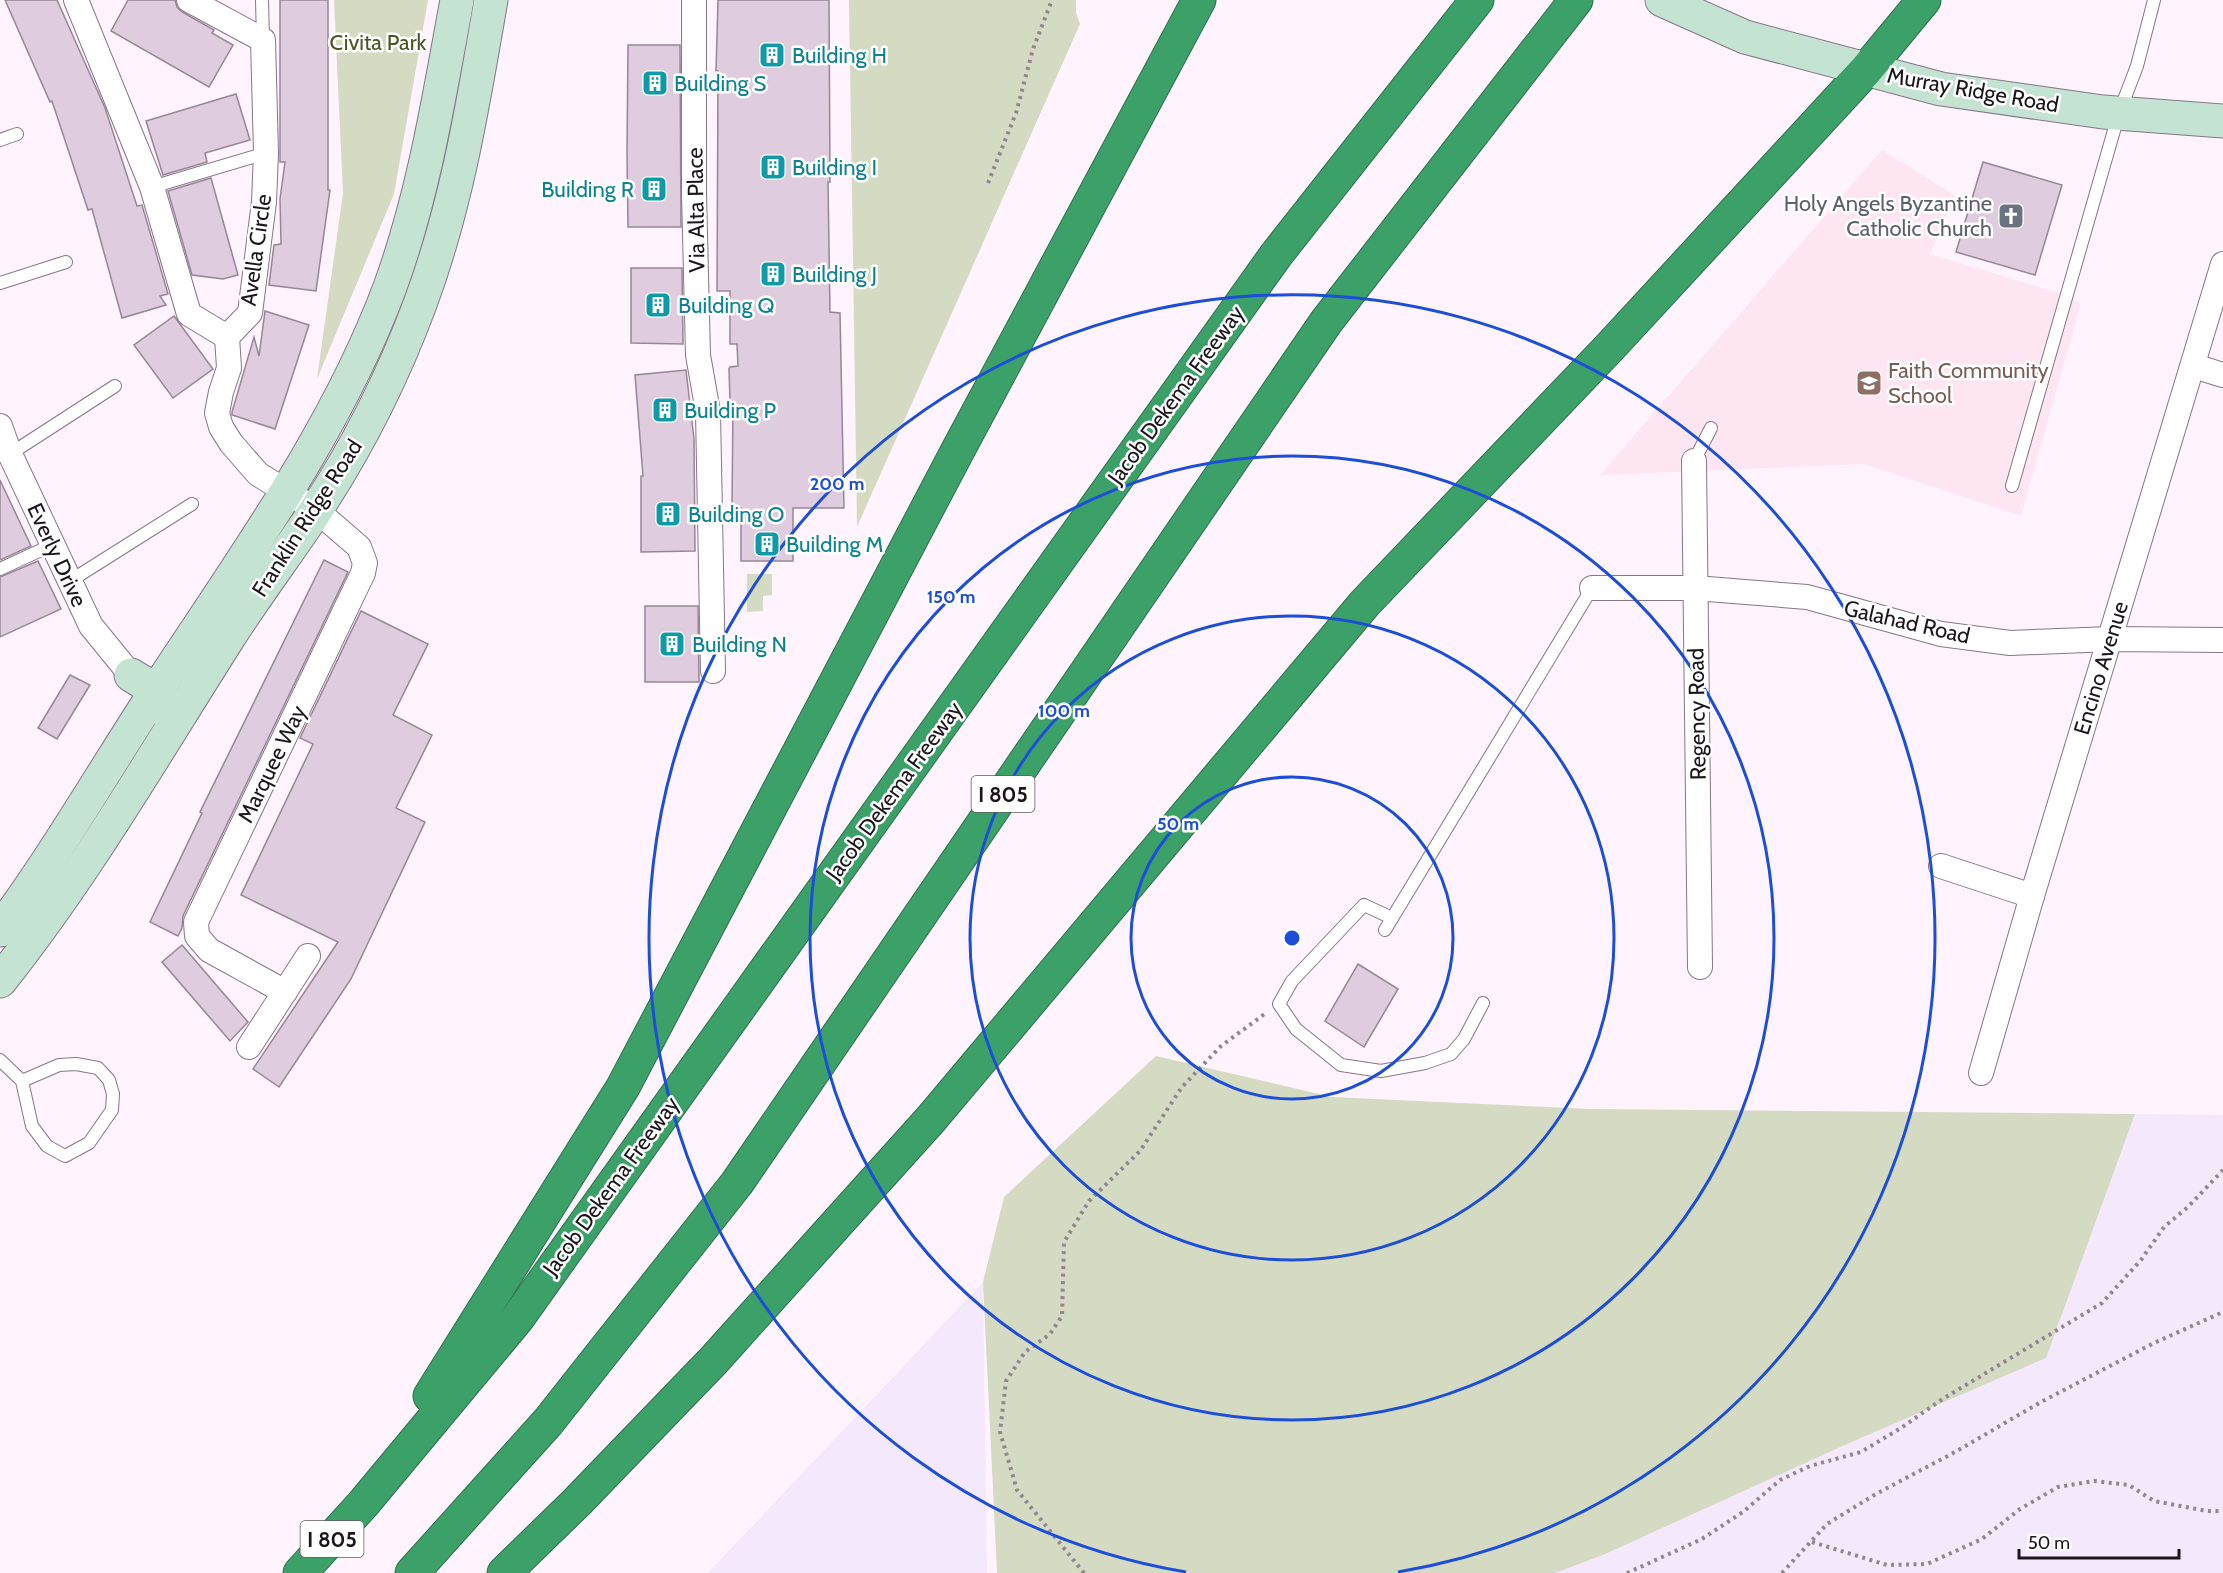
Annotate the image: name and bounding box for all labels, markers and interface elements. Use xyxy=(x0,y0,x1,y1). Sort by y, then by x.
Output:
park label: Civita Park xyxy=(330,29,427,56)
building icon: Building H xyxy=(757,40,787,70)
place label: Building H xyxy=(792,42,887,69)
street label: Murray Ridge Road xyxy=(1885,62,2061,118)
building icon: Building S xyxy=(640,68,670,98)
place label: Building S xyxy=(674,70,766,97)
street label: Via Alta Place xyxy=(681,147,711,273)
building icon: Building I xyxy=(758,152,788,182)
place label: Building I xyxy=(792,154,877,181)
building icon: Building R xyxy=(639,174,669,204)
place label: Building R xyxy=(541,176,634,203)
place label: Holy Angels Byzantine Catholic Church xyxy=(1784,190,1992,242)
street label: Avella Circle xyxy=(235,192,277,308)
church icon: Holy Angels Byzantine Catholic Church xyxy=(1996,201,2026,231)
building icon: Building J xyxy=(758,259,788,289)
place label: Building J xyxy=(792,261,877,288)
building icon: Building Q xyxy=(643,290,673,320)
place label: Building Q xyxy=(678,292,774,319)
street label: Jacob Dekema Freeway xyxy=(1101,300,1250,490)
place label: Faith Community School xyxy=(1888,357,2049,409)
school or university icon: Faith Community School xyxy=(1854,368,1884,398)
building icon: Building P xyxy=(650,395,680,425)
place label: Building P xyxy=(684,397,776,424)
street label: Franklin Ridge Road xyxy=(246,434,368,602)
text: 200 m xyxy=(810,473,864,495)
street label: Everly Drive xyxy=(21,499,93,611)
building icon: Building O xyxy=(653,499,683,529)
place label: Building O xyxy=(688,501,784,528)
building icon: Building M xyxy=(752,529,782,559)
place label: Building M xyxy=(786,531,883,558)
text: 150 m xyxy=(927,586,975,608)
street label: Galahad Road xyxy=(1841,594,1973,650)
street label: Encino Avenue xyxy=(2068,598,2134,738)
building icon: Building N xyxy=(657,629,687,659)
place label: Building N xyxy=(692,631,787,658)
street label: Regency Road xyxy=(1682,648,1712,780)
street label: Jacob Dekema Freeway xyxy=(819,696,968,886)
text: 100 m xyxy=(1038,700,1090,722)
street label: Marquee Way xyxy=(232,701,312,827)
road number: I 805 xyxy=(972,776,1034,812)
text: 50 m xyxy=(1157,813,1199,835)
centre of rings xyxy=(1282,928,1302,948)
street label: Jacob Dekema Freeway xyxy=(536,1091,685,1281)
road number: I 805 xyxy=(300,1521,364,1557)
scale bar xyxy=(2019,1522,2180,1560)
text: 50 m xyxy=(2028,1532,2070,1554)

